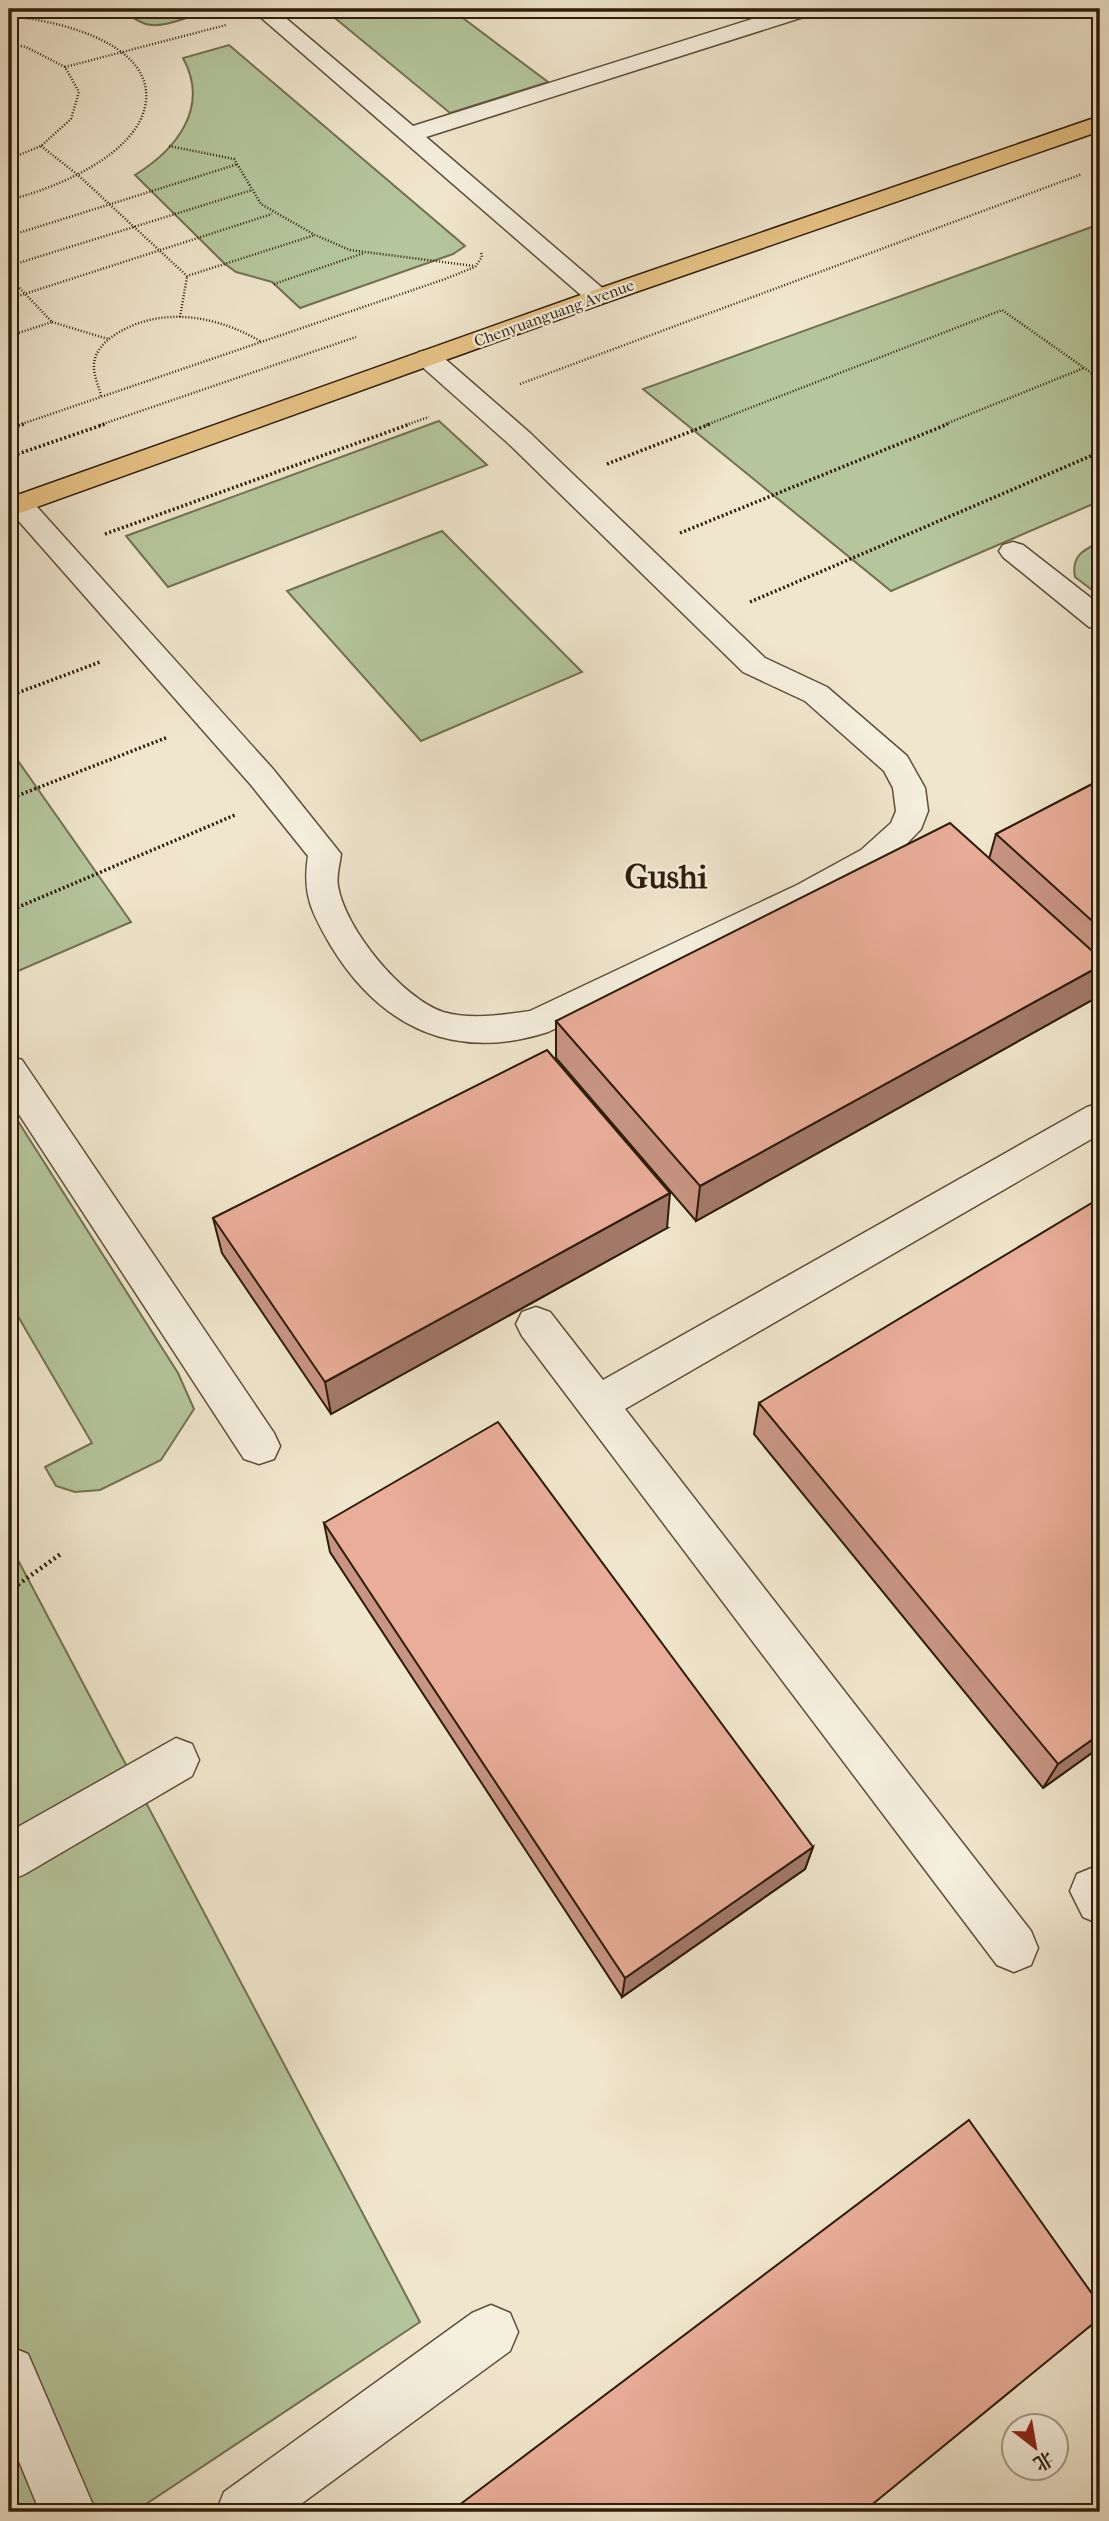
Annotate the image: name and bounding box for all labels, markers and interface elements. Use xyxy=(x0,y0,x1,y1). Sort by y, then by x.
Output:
street label: Chenyuanguang Avenue xyxy=(471,275,637,351)
district label: Gushi xyxy=(625,858,707,897)
north arrow xyxy=(1000,2412,1070,2482)
text: 北 xyxy=(1029,2446,1057,2475)

